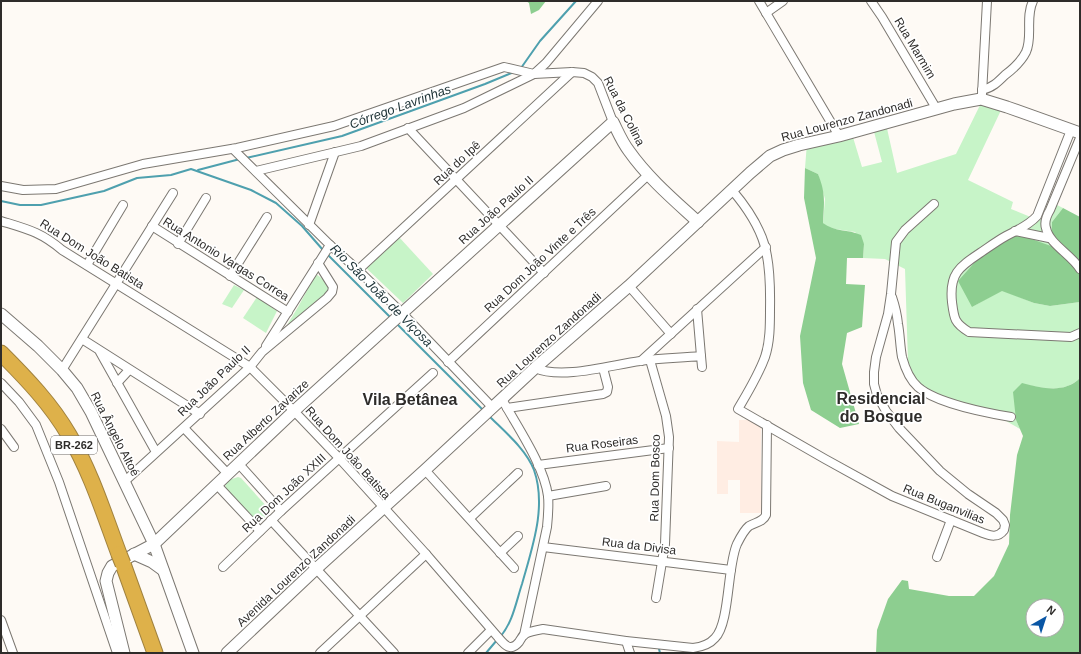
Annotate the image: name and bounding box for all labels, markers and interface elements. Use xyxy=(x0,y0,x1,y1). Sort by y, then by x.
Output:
street label: Rua Marmim xyxy=(891,15,939,81)
street label: Rua da Colina xyxy=(600,74,648,148)
water label: Córrego Lavrinhas xyxy=(347,81,453,132)
street label: Rua Lourenzo Zandonadi xyxy=(780,96,914,144)
street label: Rua do Ipê xyxy=(431,138,483,188)
street label: Rua João Paulo II xyxy=(456,173,536,247)
street label: Rua Dom João Vinte e Três xyxy=(481,205,599,315)
street label: Rua Antonio Vargas Correa xyxy=(160,214,292,304)
street label: Rua Dom João Batista xyxy=(37,216,147,292)
water label: Rio São João de Viçosa xyxy=(327,241,436,350)
street label: Rua Lourenzo Zandonadi xyxy=(494,289,604,391)
street label: Rua João Paulo II xyxy=(175,343,253,419)
street label: Rua Alberto Zavarize xyxy=(220,376,312,463)
street label: Rua Ângelo Altoé xyxy=(88,389,143,479)
district label: Residencial do Bosque xyxy=(837,390,925,425)
district label: Vila Betânea xyxy=(363,391,458,408)
street label: Rua Dom João Batista xyxy=(303,404,394,503)
street label: Rua Roseiras xyxy=(565,433,639,455)
street label: Rua Dom Bosco xyxy=(647,434,663,522)
road number: BR-262 xyxy=(51,436,97,454)
street label: Rua Dom João XXIII xyxy=(239,451,329,535)
street label: Rua Buganvilias xyxy=(901,481,987,527)
street label: Avenida Lourenzo Zandonadi xyxy=(234,512,358,630)
street label: Rua da Divisa xyxy=(601,535,677,558)
north arrow xyxy=(1025,598,1065,638)
text: N xyxy=(1044,603,1058,617)

